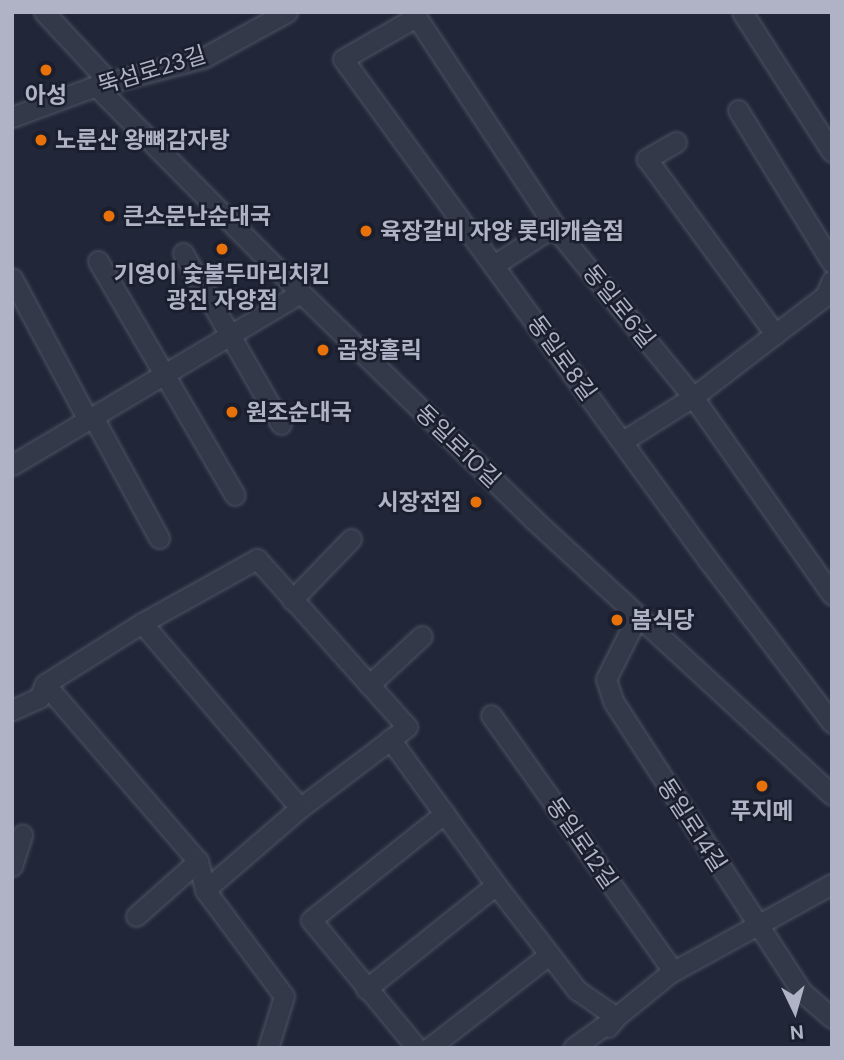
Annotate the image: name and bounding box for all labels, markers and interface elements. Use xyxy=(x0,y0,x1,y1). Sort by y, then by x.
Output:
street label: 뚝섬로23길 xyxy=(95,41,209,99)
marker: 아성 xyxy=(38,62,54,78)
place label: 아성 xyxy=(25,81,67,109)
place label: 노룬산 왕뼈감자탕 xyxy=(55,126,230,154)
marker: 노룬산 왕뼈감자탕 xyxy=(33,132,49,148)
place label: 큰소문난순대국 xyxy=(123,202,271,230)
marker: 큰소문난순대국 xyxy=(101,208,117,224)
place label: 육장갈비 자양 롯데캐슬점 xyxy=(380,217,624,245)
marker: 육장갈비 자양 롯데캐슬점 xyxy=(358,223,374,239)
marker: 기영이 숯불두마리치킨 광진 자양점 xyxy=(214,241,230,257)
street label: 동일로6길 xyxy=(577,259,661,353)
place label: 기영이 숯불두마리치킨 광진 자양점 xyxy=(113,260,331,314)
street label: 동일로8길 xyxy=(522,310,602,406)
place label: 곱창홀릭 xyxy=(337,336,422,364)
marker: 곱창홀릭 xyxy=(315,342,331,358)
place label: 원조순대국 xyxy=(246,398,352,426)
street label: 동일로10길 xyxy=(410,399,506,493)
marker: 원조순대국 xyxy=(224,404,240,420)
place label: 시장전집 xyxy=(377,488,462,516)
marker: 시장전집 xyxy=(468,494,484,510)
place label: 봄식당 xyxy=(631,606,694,634)
marker: 봄식당 xyxy=(609,612,625,628)
street label: 동일로14길 xyxy=(652,773,732,877)
marker: 푸지메 xyxy=(754,778,770,794)
street label: 동일로12길 xyxy=(541,792,623,894)
place label: 푸지메 xyxy=(730,797,794,825)
north arrow xyxy=(760,976,830,1046)
text: N xyxy=(789,1019,805,1045)

